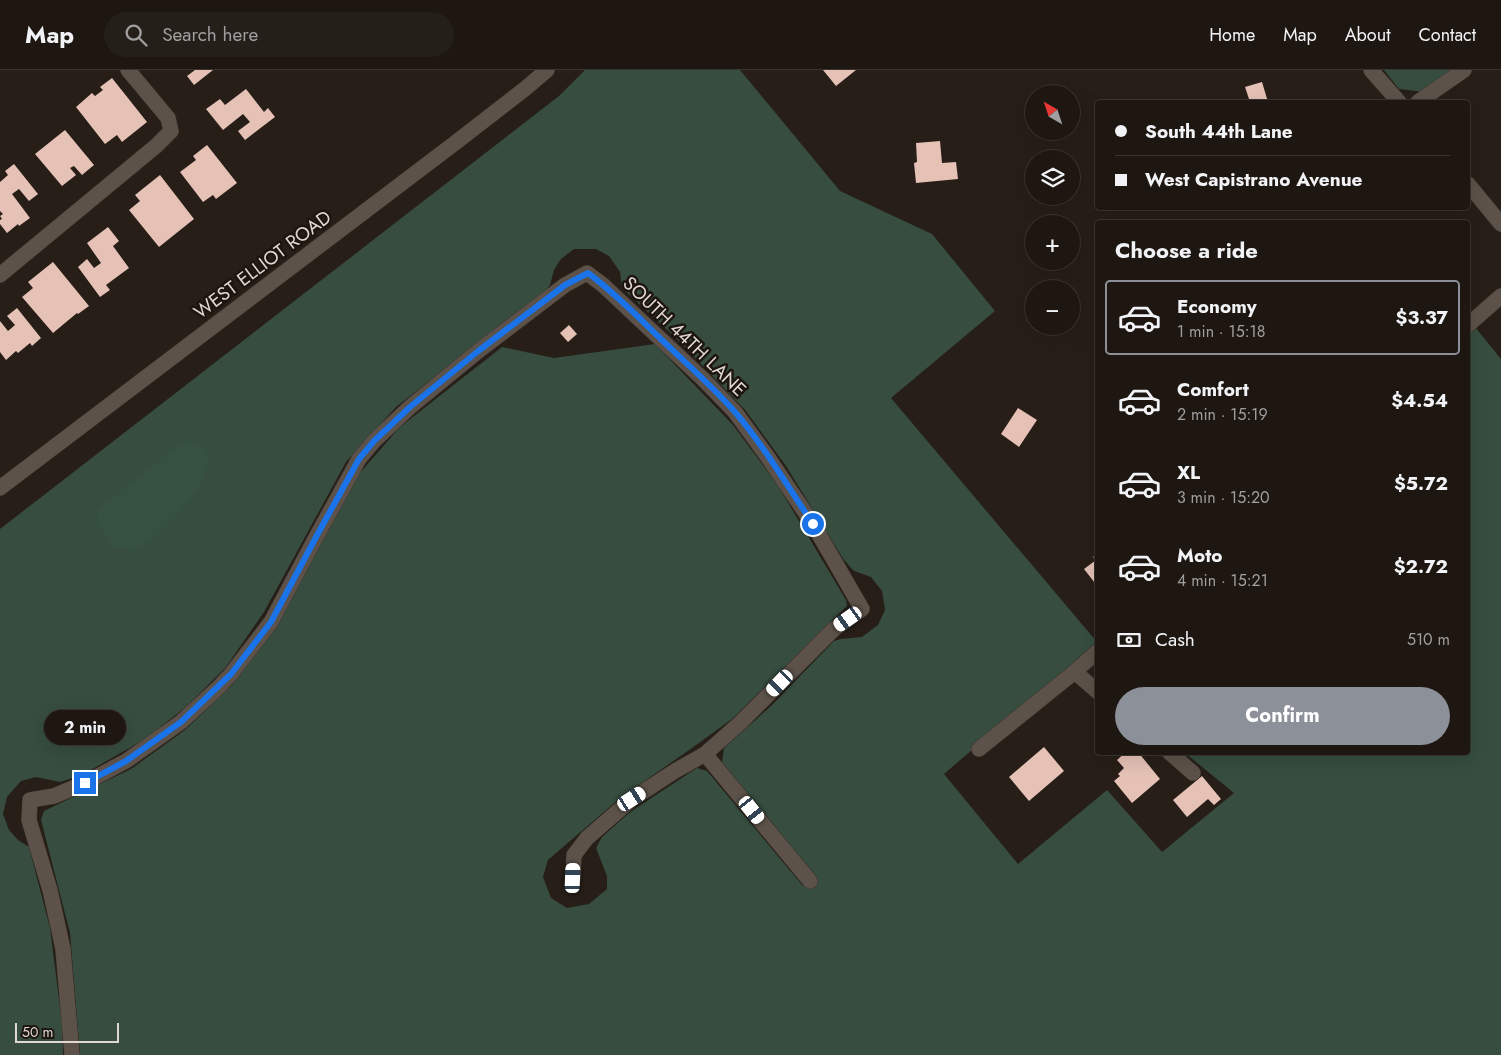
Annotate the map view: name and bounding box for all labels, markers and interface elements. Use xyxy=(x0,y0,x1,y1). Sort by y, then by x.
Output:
search box xyxy=(104,12,454,57)
text: Map xyxy=(25,17,74,52)
icon: search xyxy=(122,21,150,49)
text: Search here xyxy=(162,21,258,48)
text: Home xyxy=(1209,22,1255,48)
text: Map xyxy=(1283,22,1317,48)
text: About xyxy=(1345,22,1390,48)
text: Contact xyxy=(1418,22,1476,48)
north arrow xyxy=(1025,85,1080,140)
map controls xyxy=(1025,85,1080,335)
text: South 44th Lane xyxy=(1145,118,1293,145)
button: layers xyxy=(1025,150,1080,205)
text: West Capistrano Avenue xyxy=(1145,166,1363,193)
street label: WEST ELLIOT ROAD xyxy=(188,204,337,325)
button: + xyxy=(1025,215,1080,270)
text: Choose a ride xyxy=(1115,234,1258,266)
street label: SOUTH 44TH LANE xyxy=(617,270,752,403)
button: − xyxy=(1025,280,1080,335)
text: Economy xyxy=(1177,293,1257,320)
icon: car xyxy=(1117,295,1162,340)
text: $3.37 xyxy=(1396,304,1448,331)
text: 1 min · 15:18 xyxy=(1177,320,1265,343)
text: Comfort xyxy=(1177,376,1249,403)
icon: car xyxy=(1117,378,1162,423)
text: $4.54 xyxy=(1391,387,1448,414)
text: 2 min · 15:19 xyxy=(1177,403,1268,426)
text: XL xyxy=(1177,459,1200,486)
icon: car xyxy=(1117,461,1162,506)
text: $5.72 xyxy=(1394,470,1448,497)
text: 3 min · 15:20 xyxy=(1177,486,1270,509)
route start xyxy=(802,513,824,535)
text: Moto xyxy=(1177,542,1222,569)
icon: car xyxy=(1117,544,1162,589)
text: $2.72 xyxy=(1394,553,1448,580)
text: 4 min · 15:21 xyxy=(1177,569,1268,592)
car xyxy=(831,604,864,634)
icon: cash xyxy=(1115,626,1143,654)
text: Cash xyxy=(1155,626,1195,653)
text: 510 m xyxy=(1407,628,1450,651)
car xyxy=(764,667,795,699)
button: Confirm xyxy=(1115,687,1450,745)
callout: 2 min xyxy=(44,710,126,746)
text: 2 min xyxy=(64,716,106,739)
route end xyxy=(74,772,96,794)
car xyxy=(615,785,648,813)
car xyxy=(736,794,767,826)
car xyxy=(564,863,581,893)
scale bar xyxy=(15,1020,119,1043)
text: 50 m xyxy=(22,1022,53,1042)

